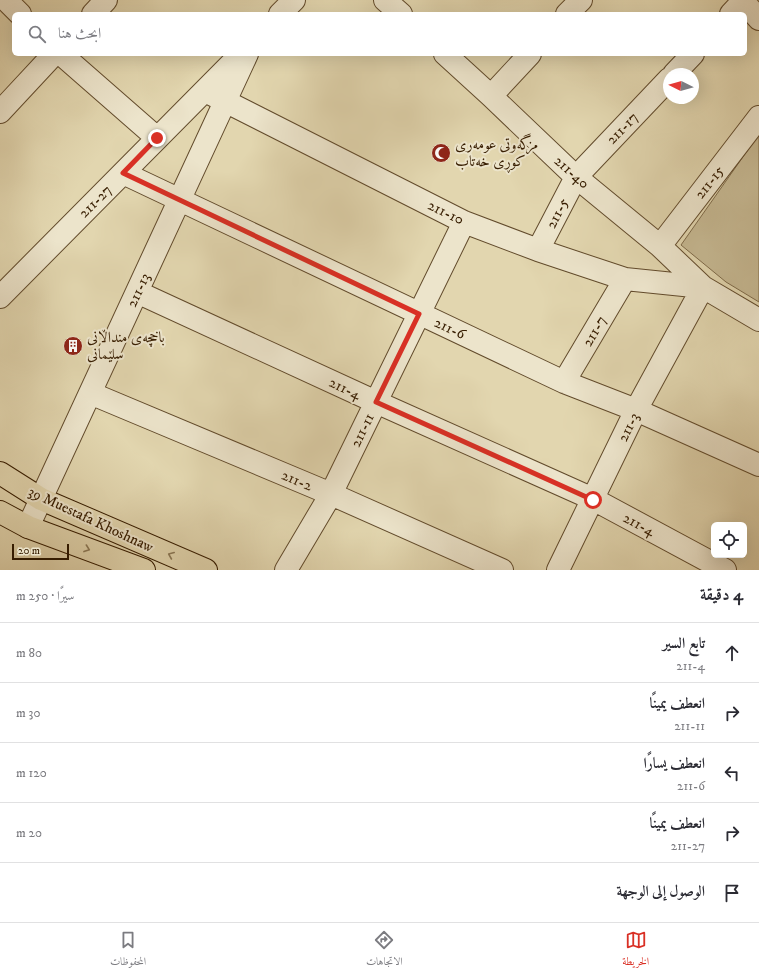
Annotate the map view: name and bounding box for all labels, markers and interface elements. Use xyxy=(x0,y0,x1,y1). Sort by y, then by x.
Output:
search box xyxy=(12,12,747,56)
icon: search xyxy=(26,23,48,45)
text: ابحث هنا xyxy=(58,24,101,43)
north arrow xyxy=(663,68,699,104)
street label: 211-17 xyxy=(602,108,642,149)
route end xyxy=(148,129,166,147)
place label: مزگەوتی عومەری کوڕی خەتاب xyxy=(455,133,538,173)
mosque icon: مزگەوتی عومەری کوڕی خەتاب xyxy=(430,142,452,164)
street label: 211-40 xyxy=(550,152,593,193)
street label: 211-15 xyxy=(690,161,729,203)
street label: 211-27 xyxy=(75,181,116,222)
street label: 211-5 xyxy=(542,194,573,232)
street label: 211-10 xyxy=(425,196,467,229)
street label: 211-13 xyxy=(122,270,155,310)
street label: 211-7 xyxy=(578,312,611,350)
street label: 211-6 xyxy=(431,313,470,344)
place label: باخچەی منداڵانی سلێمانی xyxy=(87,328,165,364)
building icon: باخچەی منداڵانی سلێمانی xyxy=(62,335,84,357)
street label: 211-4 xyxy=(326,373,364,404)
street label: 211-11 xyxy=(346,410,379,450)
street label: 211-3 xyxy=(613,410,644,445)
street label: 211-2 xyxy=(278,465,316,496)
street label: 39 Muestafa Khoshnaw xyxy=(25,482,157,557)
route start xyxy=(584,491,602,509)
street label: 211-4 xyxy=(620,508,658,541)
map controls xyxy=(711,522,747,558)
button: locate xyxy=(711,522,747,558)
scale bar xyxy=(12,542,69,561)
text: 20 m xyxy=(18,544,40,558)
one-way arrow xyxy=(84,544,91,552)
one-way arrow xyxy=(167,551,174,559)
text: 4 دقيقة xyxy=(700,584,743,606)
text: سيرًا · 250 m xyxy=(16,588,74,604)
text: تابع السير xyxy=(663,634,705,653)
icon: ahead xyxy=(721,642,743,664)
text: 80 m xyxy=(16,645,42,661)
text: 211-4 xyxy=(676,658,705,674)
text: انعطف يمينًا xyxy=(650,694,705,713)
icon: right xyxy=(721,702,743,724)
text: 30 m xyxy=(16,705,40,721)
text: 211-11 xyxy=(674,718,705,734)
text: انعطف يسارًا xyxy=(644,754,705,773)
icon: left xyxy=(721,762,743,784)
text: 120 m xyxy=(16,765,47,781)
text: 211-6 xyxy=(677,778,705,794)
text: انعطف يمينًا xyxy=(650,814,705,833)
icon: right xyxy=(721,822,743,844)
text: 20 m xyxy=(16,825,42,841)
text: 211-27 xyxy=(671,838,705,854)
text: الوصول إلى الوجهة xyxy=(616,882,705,901)
icon: arrive xyxy=(721,882,743,904)
tab: المحفوظات xyxy=(110,929,146,972)
tab: الاتجاهات xyxy=(366,929,403,972)
tab: الخريطة xyxy=(622,929,649,972)

